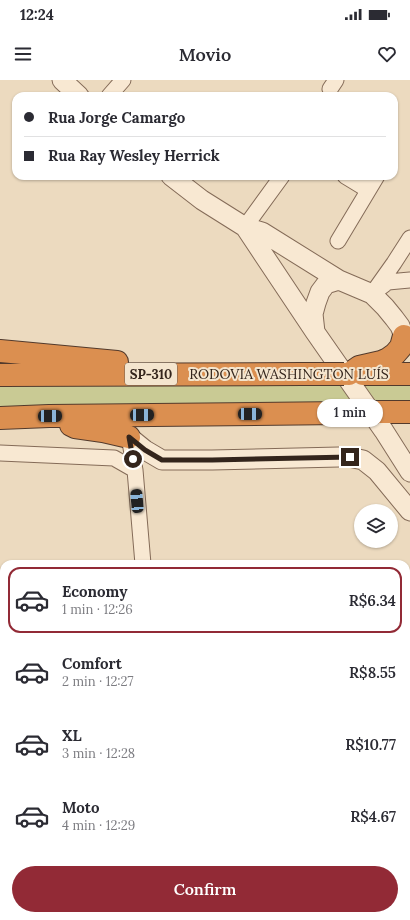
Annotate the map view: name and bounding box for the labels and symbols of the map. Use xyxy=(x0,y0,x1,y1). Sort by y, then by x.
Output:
road number: SP-310 xyxy=(125,363,177,385)
street label: RODOVIA WASHINGTON LUÍS xyxy=(189,365,389,383)
callout: 1 min xyxy=(317,399,383,427)
car xyxy=(238,408,262,420)
car xyxy=(130,409,154,421)
car xyxy=(38,410,62,422)
route end xyxy=(341,448,359,466)
route start xyxy=(124,450,142,468)
car xyxy=(130,489,144,513)

